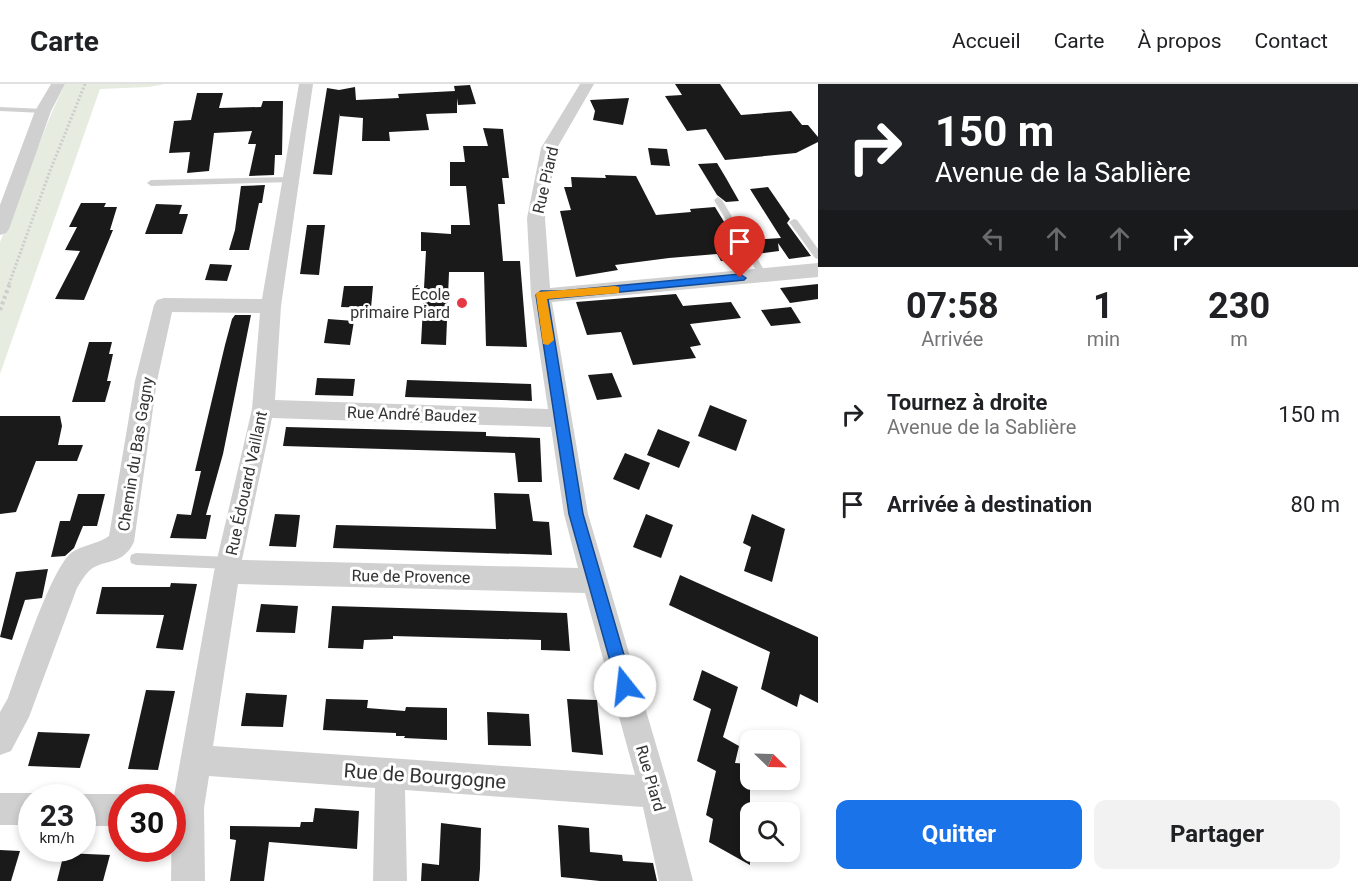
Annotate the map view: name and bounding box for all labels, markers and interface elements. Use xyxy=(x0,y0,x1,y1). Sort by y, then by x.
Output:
text: Carte xyxy=(30,25,99,58)
text: Accueil xyxy=(952,29,1021,53)
text: Carte xyxy=(1054,29,1104,53)
text: À propos xyxy=(1137,29,1222,53)
text: Contact xyxy=(1255,29,1328,53)
text: 150 m xyxy=(935,107,1054,156)
icon: right xyxy=(836,108,914,186)
street label: Rue Piard xyxy=(529,145,562,215)
text: Avenue de la Sablière xyxy=(935,157,1191,189)
pin xyxy=(714,216,765,278)
icon: left xyxy=(977,222,1010,255)
icon: ahead xyxy=(1040,222,1073,255)
icon: ahead xyxy=(1103,222,1136,255)
icon: right xyxy=(1166,222,1199,255)
icon: arrive xyxy=(723,225,756,258)
place label: École primaire Piard xyxy=(350,285,450,322)
text: 07:58 xyxy=(906,285,999,327)
text: 1 xyxy=(1093,285,1114,327)
text: 230 xyxy=(1208,285,1270,327)
marker: École primaire Piard xyxy=(455,296,469,310)
text: Arrivée xyxy=(921,327,983,351)
text: min xyxy=(1087,327,1120,351)
text: m xyxy=(1230,327,1248,351)
street label: Chemin du Bas Gagny xyxy=(114,375,157,533)
text: Tournez à droite xyxy=(887,390,1047,415)
icon: right xyxy=(836,398,869,431)
text: 150 m xyxy=(1278,402,1340,427)
street label: Rue André Baudez xyxy=(347,403,477,426)
street label: Rue Édouard Vaillant xyxy=(222,409,271,557)
text: Avenue de la Sablière xyxy=(887,415,1076,439)
icon: arrive xyxy=(836,488,869,521)
text: Arrivée à destination xyxy=(887,492,1092,517)
text: 80 m xyxy=(1291,492,1340,517)
street label: Rue de Provence xyxy=(351,566,471,587)
position arrow xyxy=(593,654,657,718)
north arrow xyxy=(740,730,800,790)
map controls xyxy=(740,730,800,862)
street label: Rue Piard xyxy=(632,743,669,813)
street label: Rue de Bourgogne xyxy=(343,758,507,794)
speed limit sign: 30 xyxy=(108,784,186,862)
text: 23 xyxy=(40,798,74,833)
button: Quitter xyxy=(836,800,1082,869)
button: Partager xyxy=(1094,800,1340,869)
button: search xyxy=(740,802,800,862)
text: km/h xyxy=(39,829,75,847)

